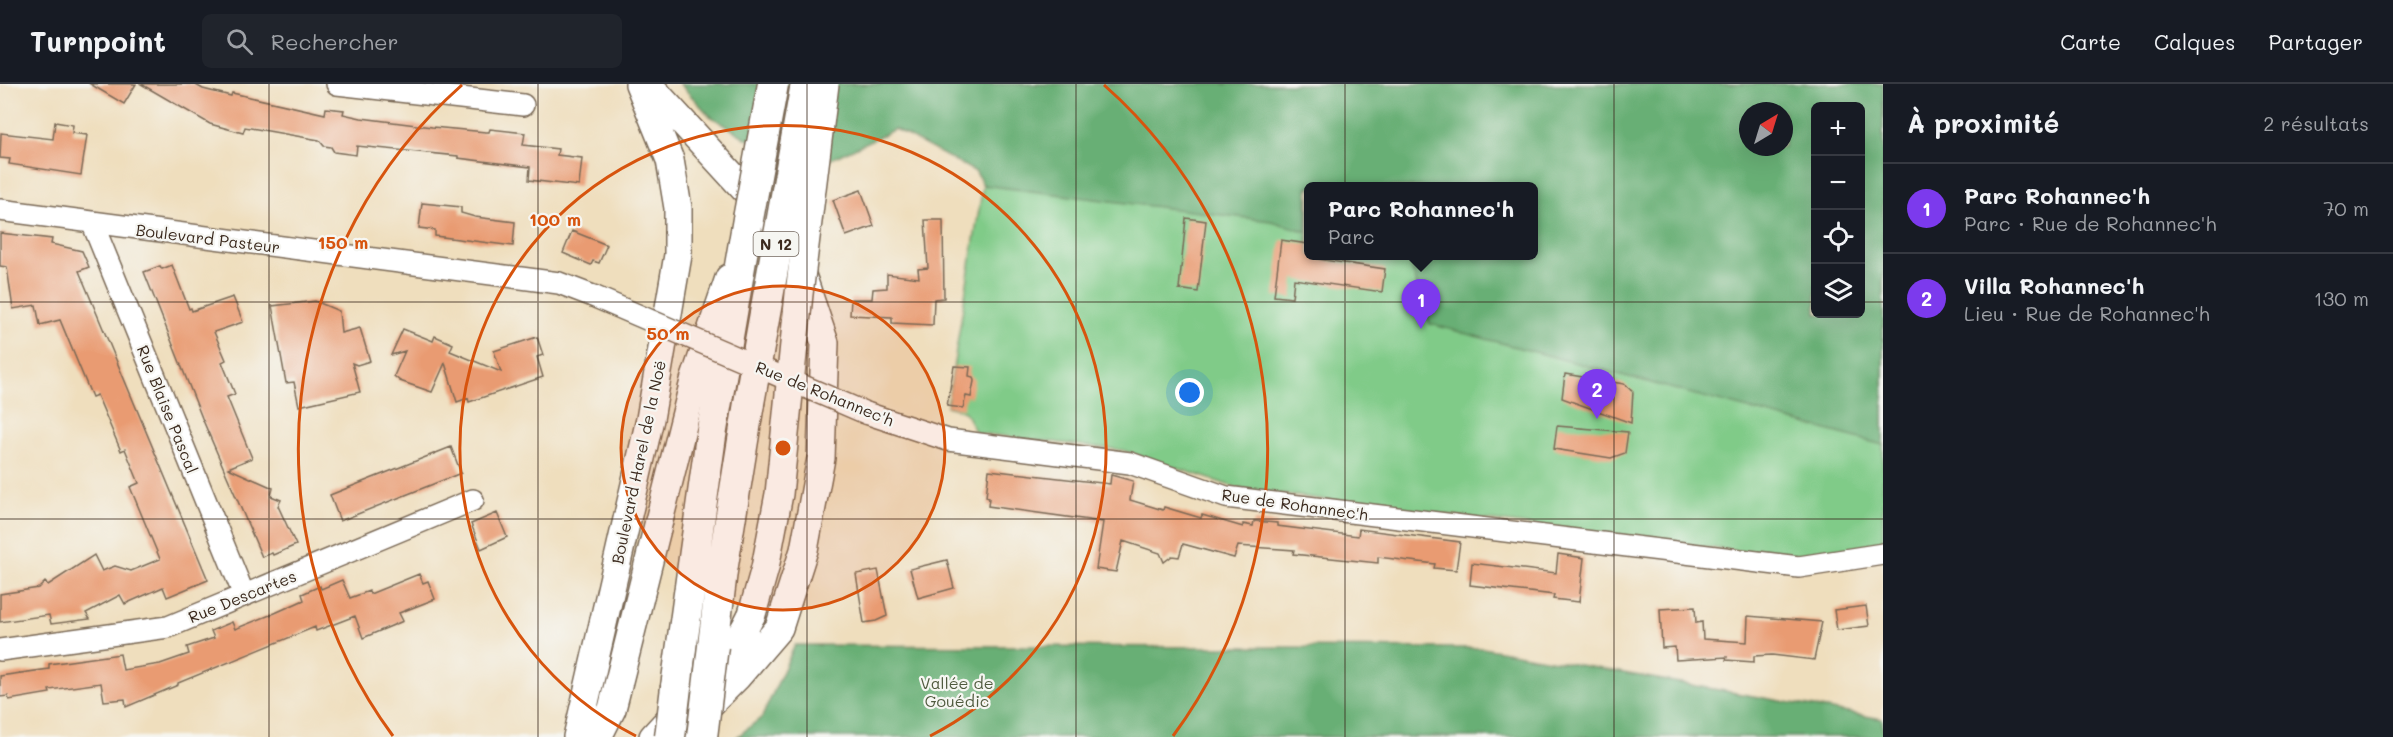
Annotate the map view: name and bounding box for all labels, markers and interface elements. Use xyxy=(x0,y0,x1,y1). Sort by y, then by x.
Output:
search box xyxy=(202,14,622,68)
text: Turnpoint xyxy=(30,23,166,59)
icon: search xyxy=(223,25,256,58)
text: Rechercher xyxy=(271,27,399,56)
text: Carte xyxy=(2060,28,2121,55)
text: Calques xyxy=(2154,28,2236,55)
text: Partager xyxy=(2269,28,2363,55)
north arrow xyxy=(1739,102,1793,156)
map controls xyxy=(1811,102,1865,318)
button: + xyxy=(1811,102,1865,156)
text: À proximité xyxy=(1907,106,2059,140)
text: 2 résultats xyxy=(2263,110,2369,136)
button: − xyxy=(1811,156,1865,210)
text: Parc Rohannec'h xyxy=(1964,181,2150,210)
popup xyxy=(1304,182,1538,260)
text: Parc Rohannec'h xyxy=(1328,194,1514,223)
text: 1 xyxy=(1922,195,1931,221)
text: 70 m xyxy=(2323,195,2369,221)
text: 100 m xyxy=(529,207,581,231)
button: locate xyxy=(1811,210,1865,264)
text: Parc · Rue de Rohannec'h xyxy=(1964,210,2216,236)
street label: Boulevard Pasteur xyxy=(135,219,281,257)
text: Parc xyxy=(1328,223,1374,249)
text: 150 m xyxy=(318,230,368,254)
road number: N 12 xyxy=(754,232,798,256)
button: layers xyxy=(1811,264,1865,318)
text: Villa Rohannec'h xyxy=(1964,271,2144,300)
pin: 1 xyxy=(1402,280,1440,329)
text: 2 xyxy=(1921,285,1932,311)
text: 130 m xyxy=(2314,285,2369,311)
text: Lieu · Rue de Rohannec'h xyxy=(1964,300,2210,326)
text: 50 m xyxy=(647,321,689,345)
street label: Rue Blaise Pascal xyxy=(133,342,203,476)
street label: Rue de Rohannec'h xyxy=(753,356,897,430)
street label: Boulevard Harel de la Noë xyxy=(606,358,670,566)
pin: 2 xyxy=(1578,370,1616,419)
your location xyxy=(1175,378,1204,407)
centre of rings xyxy=(773,438,793,458)
street label: Rue de Rohannec'h xyxy=(1220,483,1370,525)
street label: Rue Descartes xyxy=(185,565,299,627)
park label: Vallée de Gouédic xyxy=(920,672,994,711)

